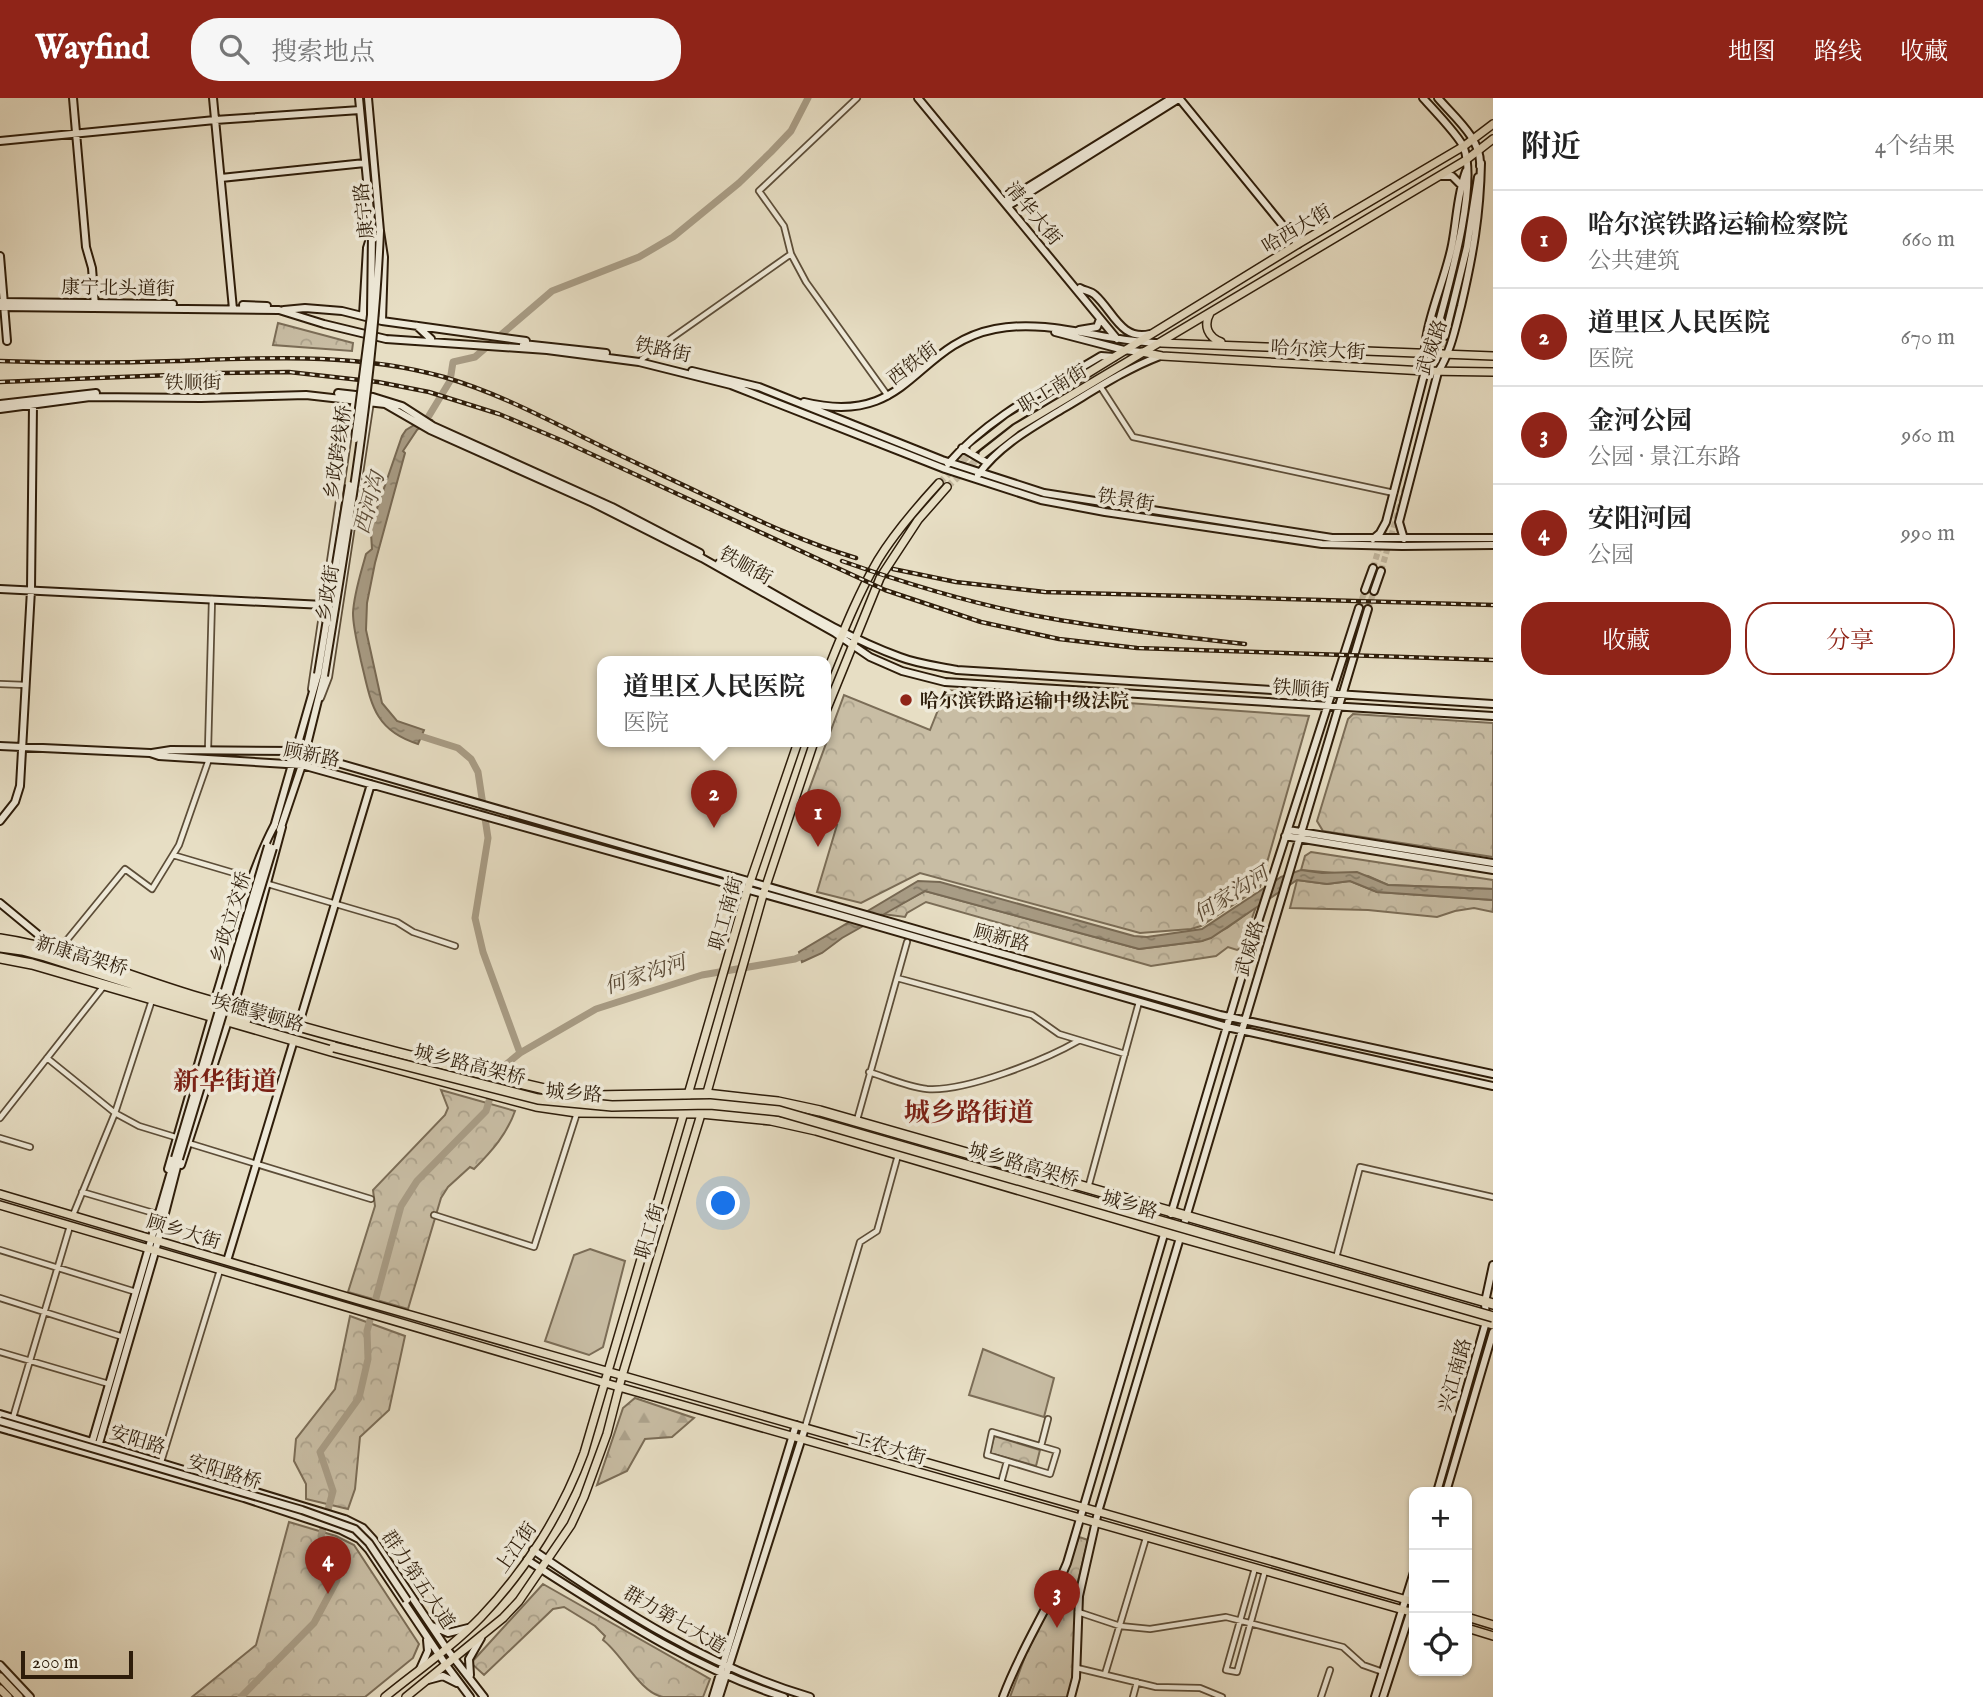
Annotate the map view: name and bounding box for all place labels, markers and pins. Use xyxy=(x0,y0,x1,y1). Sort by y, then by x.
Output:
place label: 哈尔滨铁路运输中级法院 xyxy=(920,690,1129,714)
marker: 哈尔滨铁路运输中级法院 xyxy=(898,692,914,708)
pin: 2 xyxy=(691,770,737,828)
pin: 1 xyxy=(795,789,841,847)
pin: 4 xyxy=(305,1536,351,1594)
pin: 3 xyxy=(1034,1570,1080,1628)

